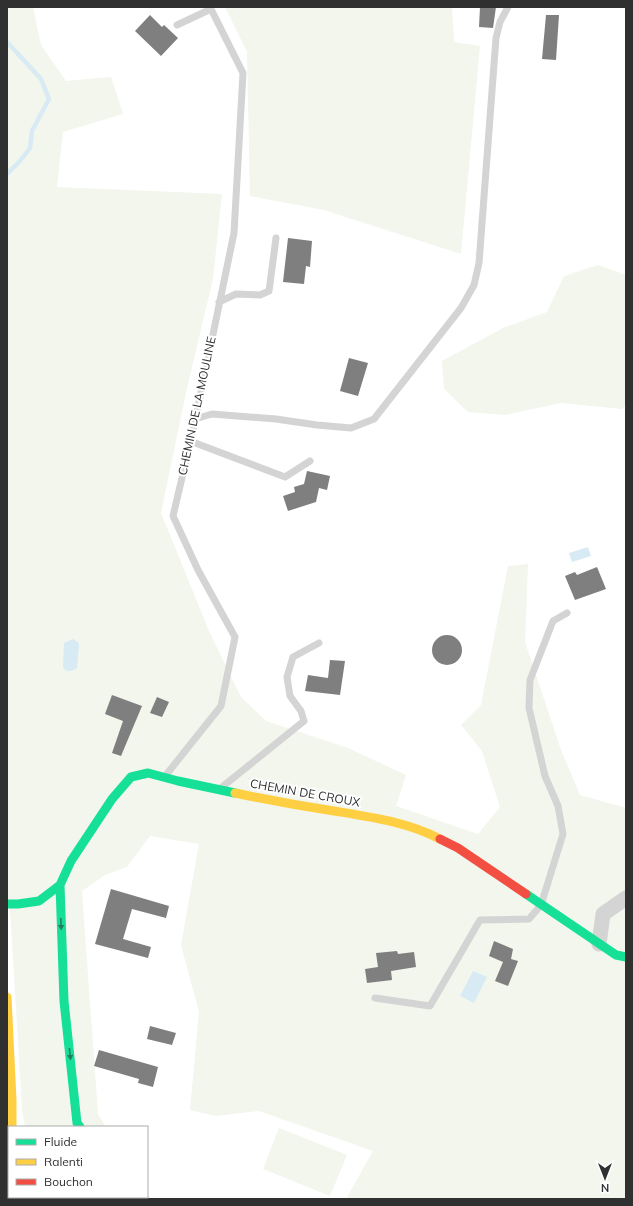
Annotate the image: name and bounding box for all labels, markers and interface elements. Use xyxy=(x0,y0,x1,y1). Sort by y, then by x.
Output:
street label: CHEMIN DE LA MOULINE xyxy=(174,335,219,477)
street label: CHEMIN DE CROUX xyxy=(249,775,361,810)
one-way arrow xyxy=(58,918,65,930)
one-way arrow xyxy=(66,1048,73,1060)
legend xyxy=(8,1126,148,1198)
text: Fluide xyxy=(44,1134,77,1149)
text: Ralenti xyxy=(44,1154,83,1169)
north arrow xyxy=(585,1158,625,1198)
text: Bouchon xyxy=(44,1174,93,1189)
text: N xyxy=(601,1181,609,1195)

